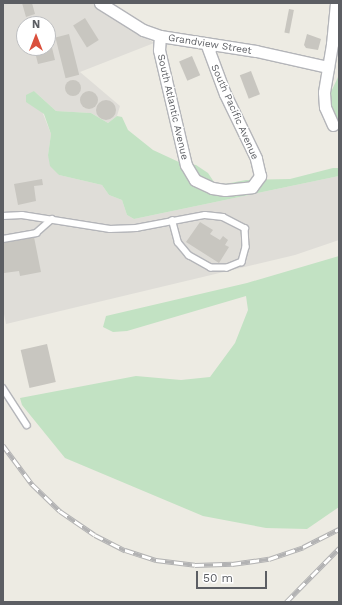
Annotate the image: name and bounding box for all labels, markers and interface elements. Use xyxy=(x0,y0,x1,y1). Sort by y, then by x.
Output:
north arrow xyxy=(16,16,56,56)
text: N xyxy=(32,18,40,31)
street label: Grandview Street xyxy=(167,31,253,57)
street label: South Atlantic Avenue xyxy=(155,53,191,161)
street label: South Pacific Avenue xyxy=(208,62,262,162)
scale bar xyxy=(198,563,269,589)
text: 50 m xyxy=(203,571,233,585)

